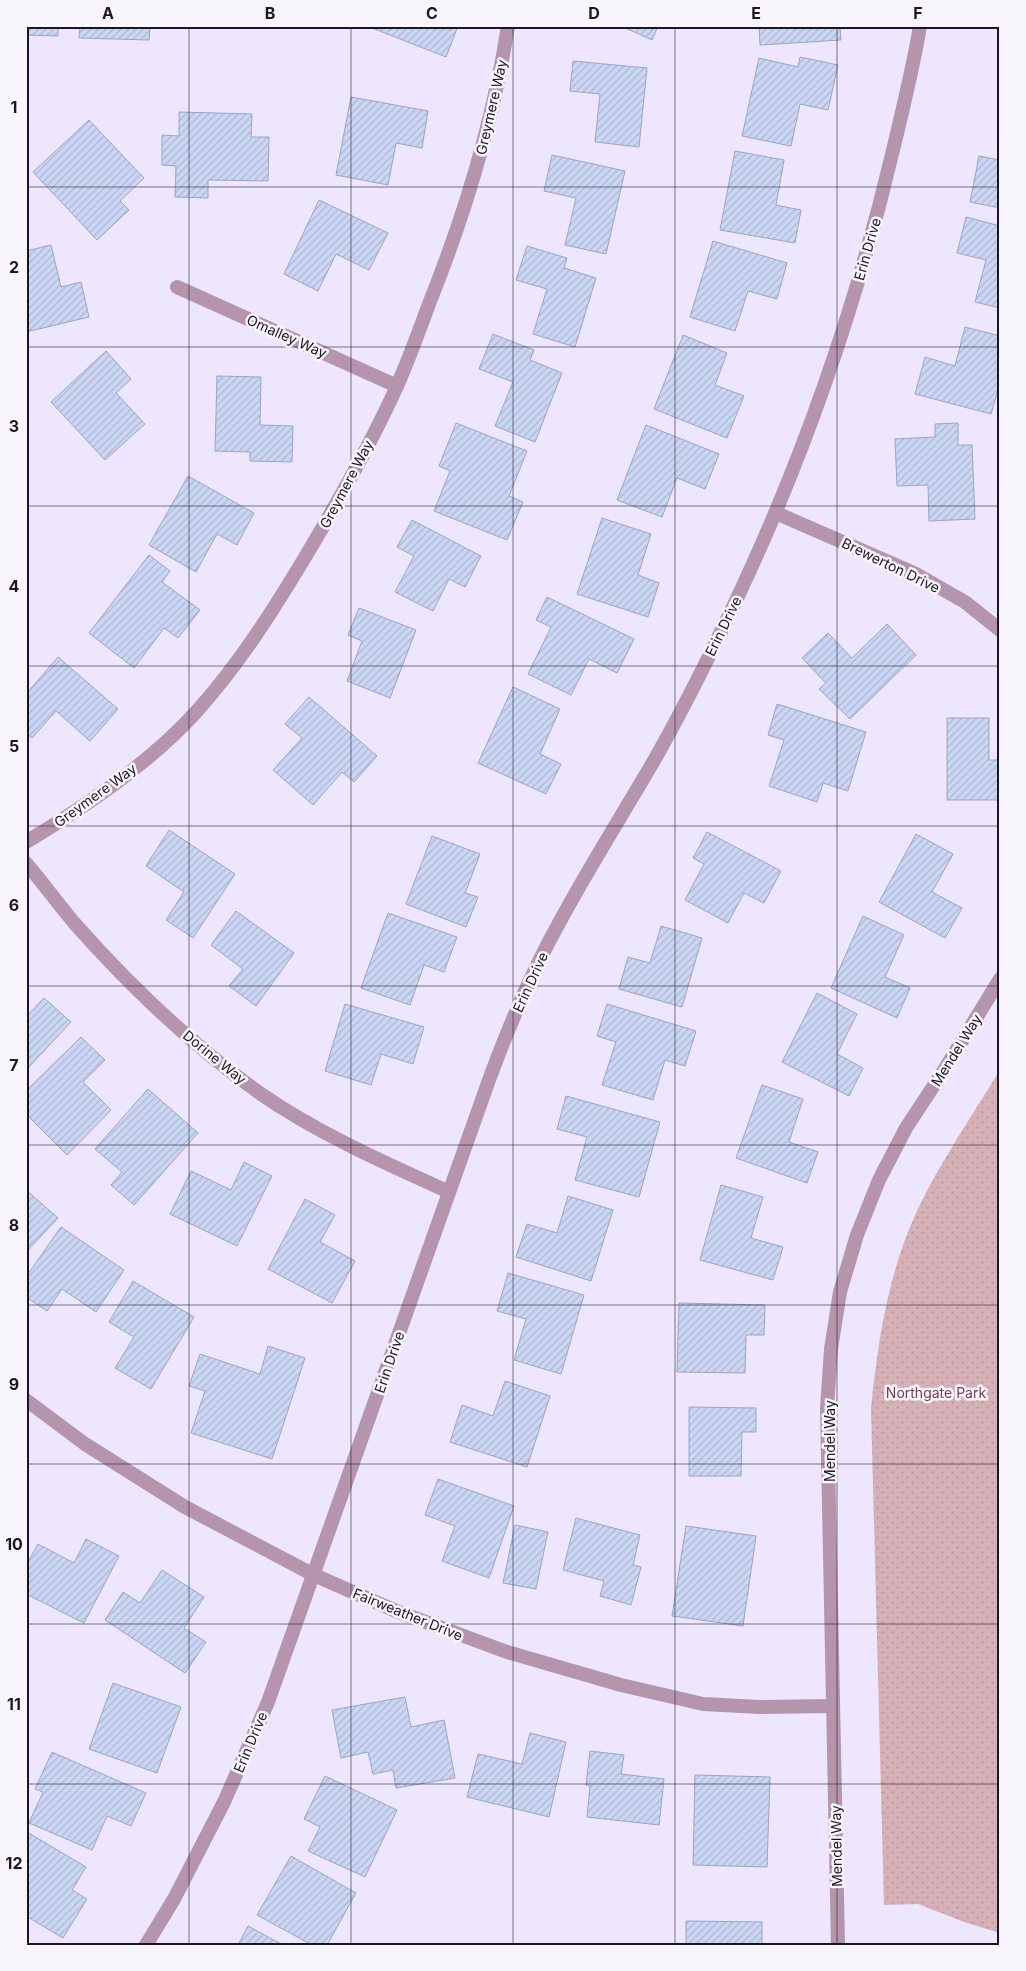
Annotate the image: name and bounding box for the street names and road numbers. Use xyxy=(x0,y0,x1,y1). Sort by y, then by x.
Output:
street label: Greymere Way xyxy=(472,58,510,156)
street label: Erin Drive xyxy=(850,216,884,282)
street label: Omalley Way xyxy=(244,311,330,361)
street label: Greymere Way xyxy=(316,437,376,531)
street label: Brewerton Drive xyxy=(839,534,943,596)
street label: Erin Drive xyxy=(701,593,745,659)
street label: Greymere Way xyxy=(51,759,140,831)
street label: Erin Drive xyxy=(509,949,551,1015)
street label: Mendel Way xyxy=(927,1011,985,1089)
street label: Dorine Way xyxy=(180,1026,250,1088)
street label: Erin Drive xyxy=(371,1329,407,1395)
street label: Mendel Way xyxy=(821,1400,838,1482)
street label: Fairweather Drive xyxy=(351,1584,465,1644)
street label: Erin Drive xyxy=(230,1709,270,1775)
street label: Mendel Way xyxy=(827,1805,845,1887)

